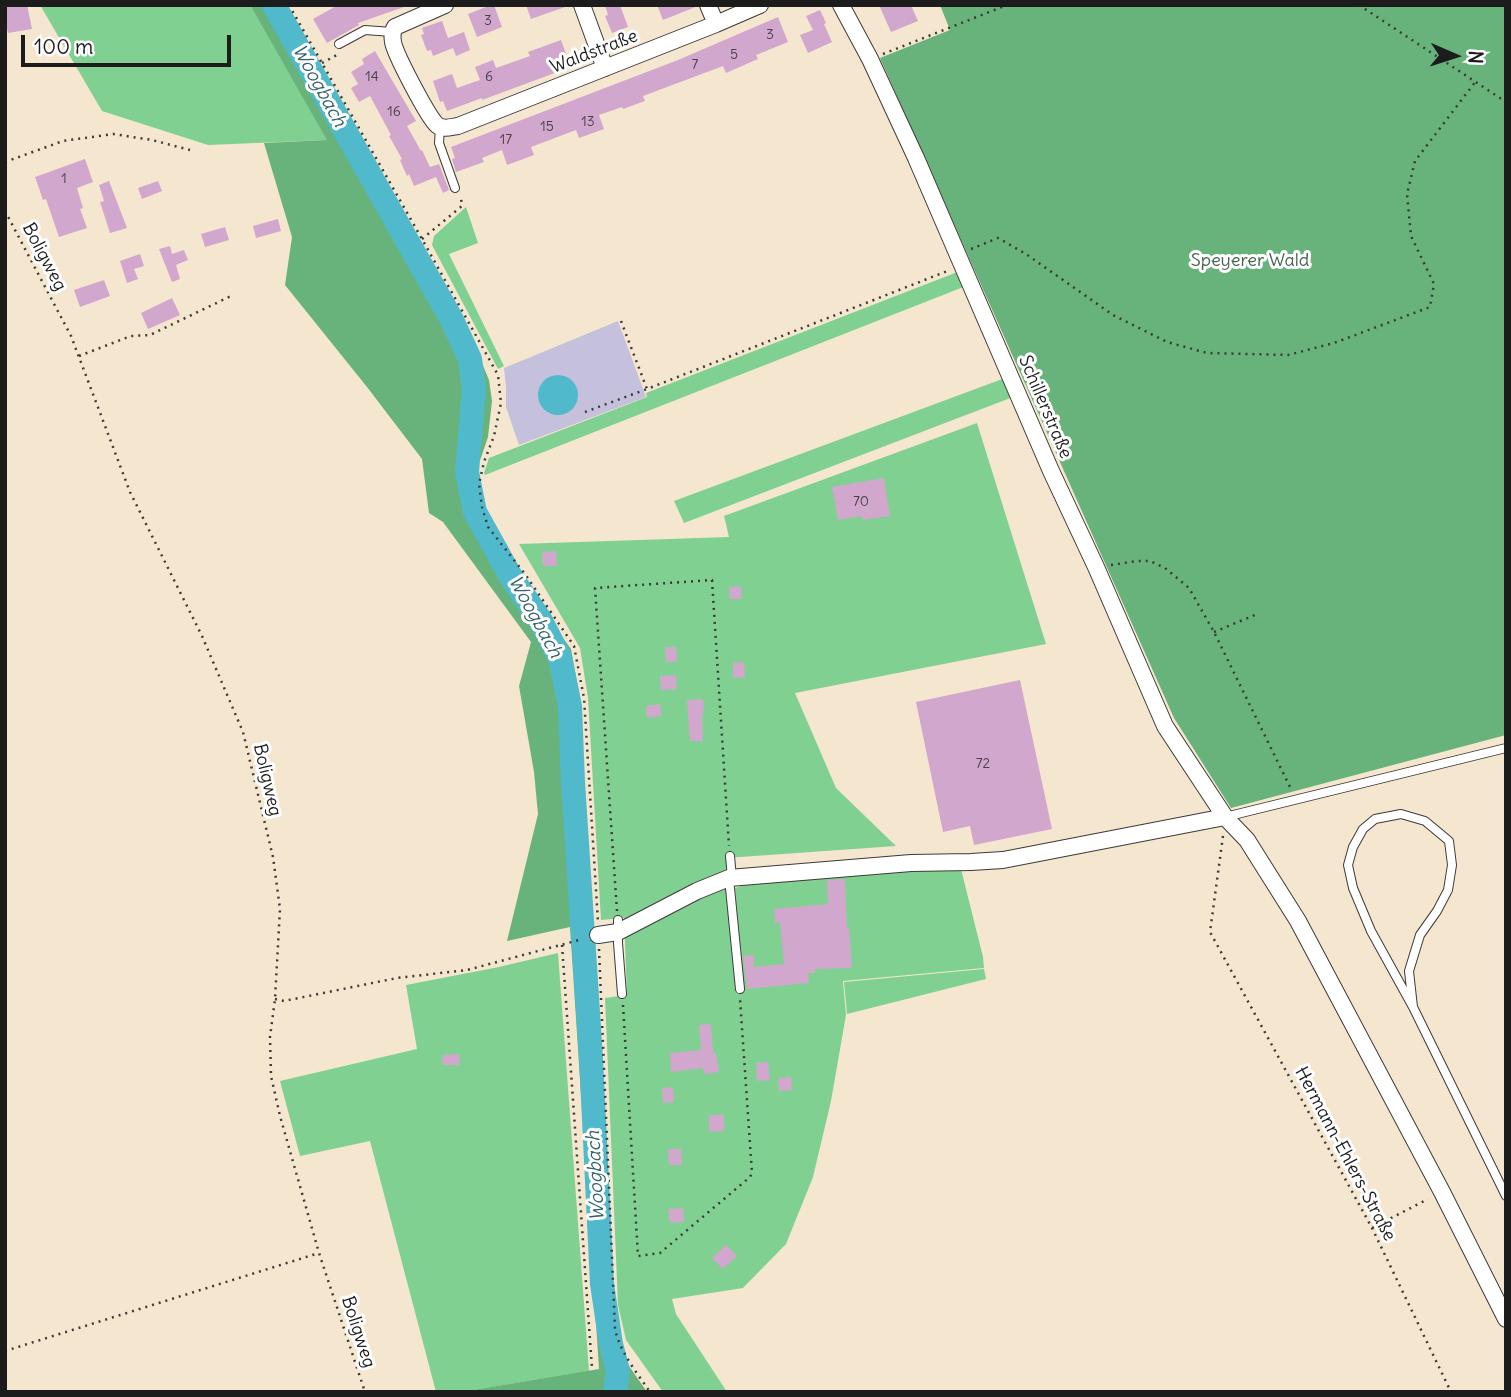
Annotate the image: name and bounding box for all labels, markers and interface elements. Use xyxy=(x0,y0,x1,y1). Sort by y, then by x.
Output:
house number: 3 xyxy=(484,13,492,29)
scale bar xyxy=(24,21,234,65)
north arrow xyxy=(1420,21,1490,91)
street label: Waldstraße xyxy=(547,25,641,79)
house number: 3 xyxy=(766,27,774,43)
text: 100 m xyxy=(34,33,93,60)
water label: Woogbach xyxy=(287,41,351,131)
house number: 5 xyxy=(730,47,738,63)
text: N xyxy=(1464,50,1488,64)
house number: 7 xyxy=(692,57,698,73)
house number: 14 xyxy=(365,69,379,85)
house number: 6 xyxy=(485,69,493,85)
house number: 16 xyxy=(387,104,401,120)
house number: 13 xyxy=(581,114,595,130)
house number: 15 xyxy=(540,119,554,135)
house number: 17 xyxy=(500,132,512,148)
house number: 1 xyxy=(61,171,67,187)
street label: Boligweg xyxy=(17,219,71,295)
park label: Speyerer Wald xyxy=(1191,250,1309,272)
street label: Schillerstraße xyxy=(1014,352,1076,462)
house number: 70 xyxy=(853,494,869,510)
water label: Woogbach xyxy=(503,572,567,662)
street label: Boligweg xyxy=(248,742,286,818)
house number: 72 xyxy=(976,756,990,772)
street label: Hermann-Ehlers-Straße xyxy=(1290,1063,1400,1245)
water label: Woogbach xyxy=(582,1130,610,1222)
street label: Boligweg xyxy=(336,1294,380,1370)

